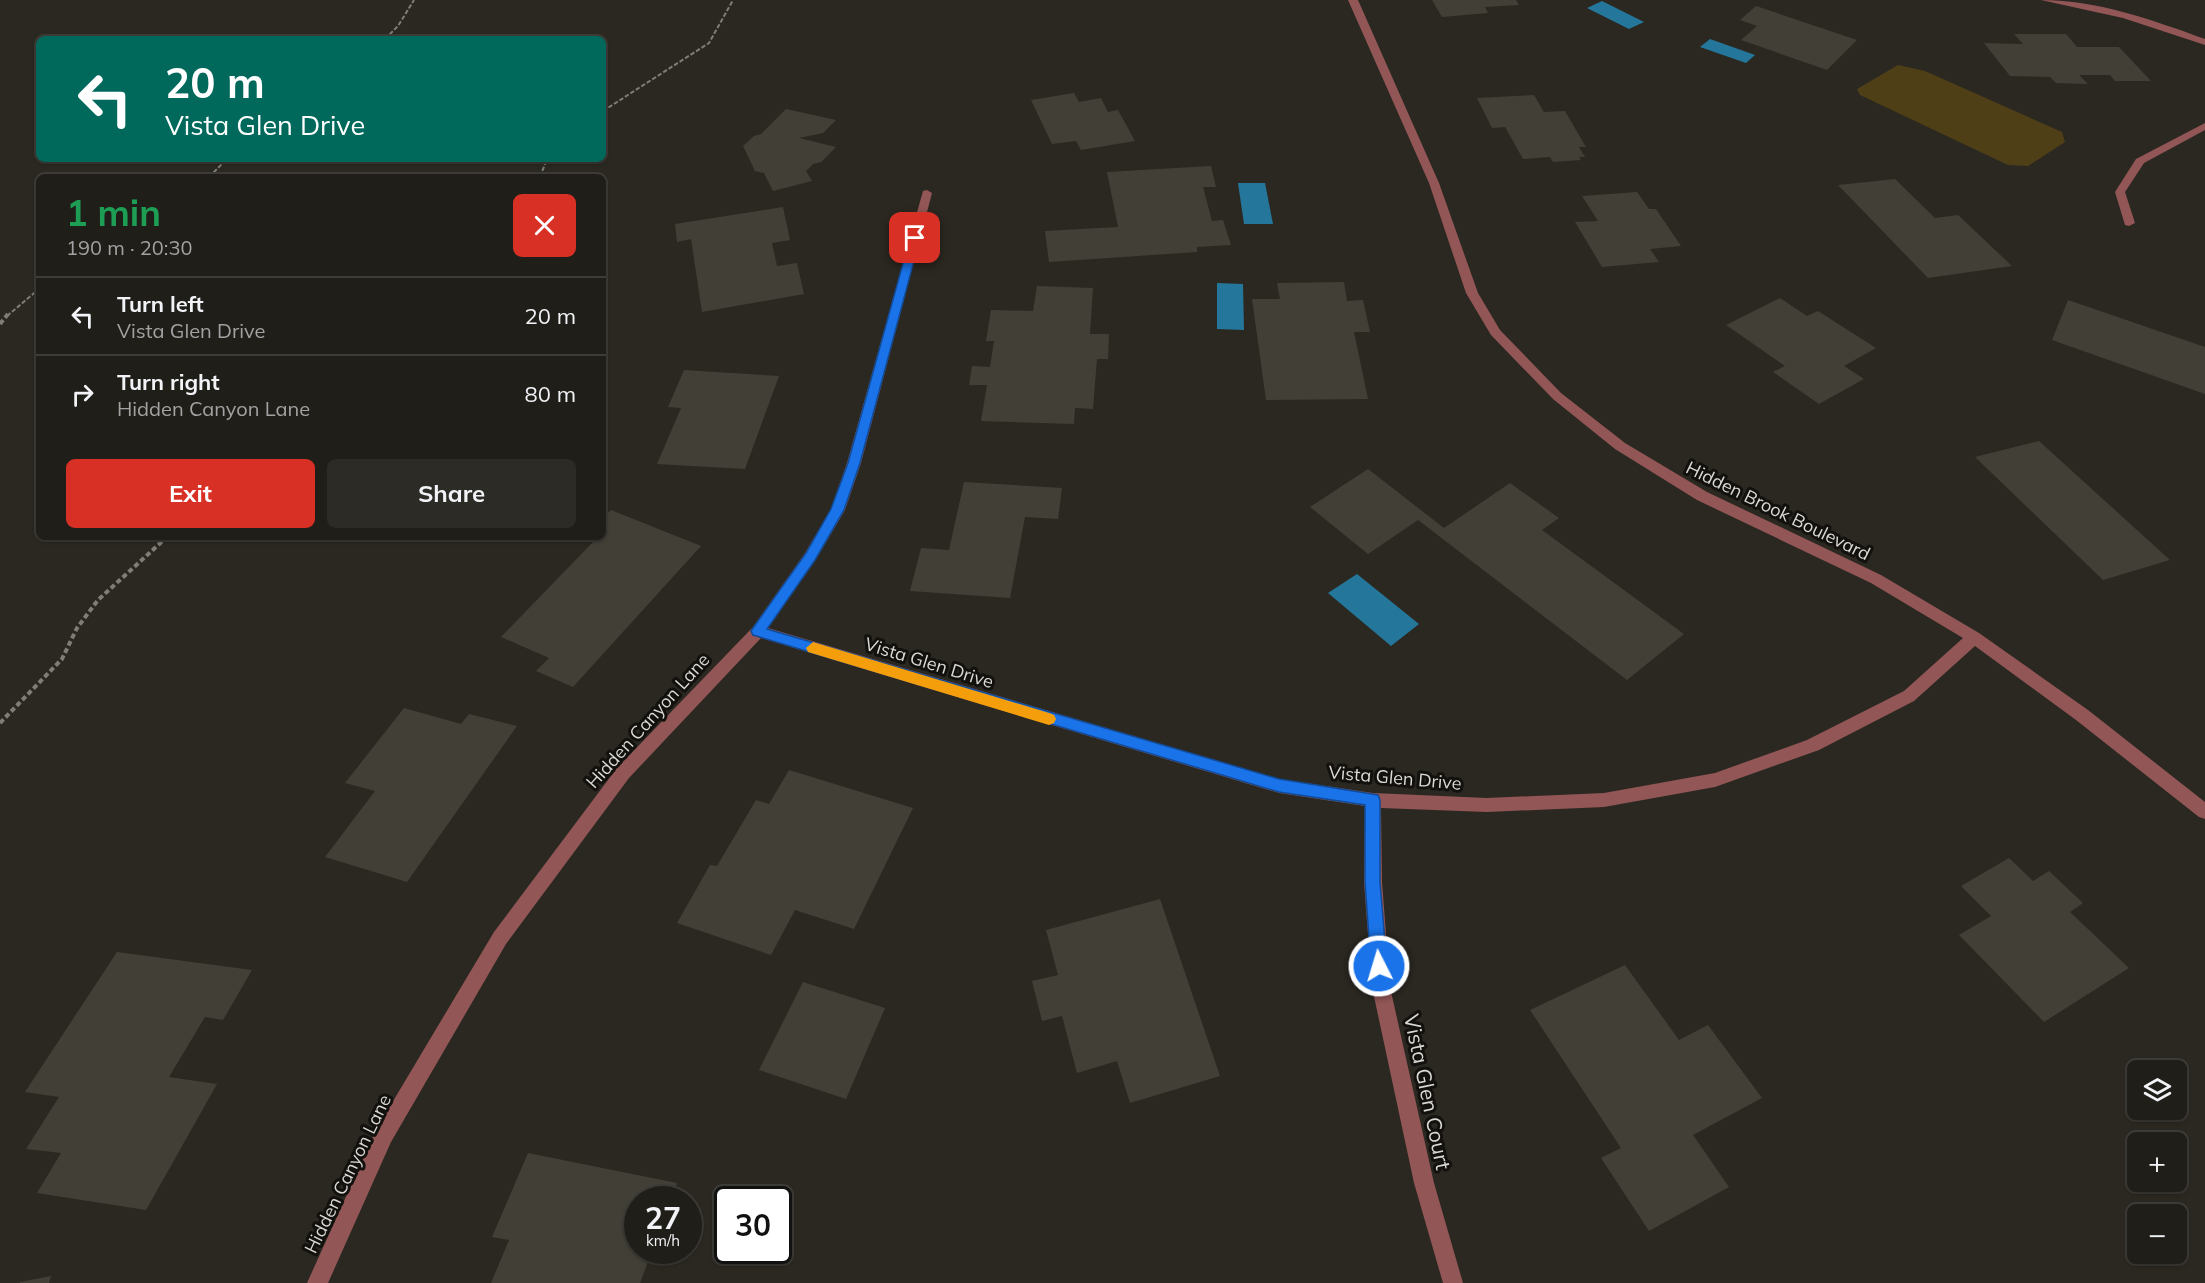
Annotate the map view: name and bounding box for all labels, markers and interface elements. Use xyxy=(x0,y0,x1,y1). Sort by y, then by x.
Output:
text: 20 m xyxy=(165,56,265,109)
icon: left xyxy=(66,60,144,138)
text: Vista Glen Drive xyxy=(165,108,365,142)
text: 1 min xyxy=(66,190,161,235)
button: close xyxy=(513,194,576,257)
pin xyxy=(889,212,940,263)
icon: arrive xyxy=(898,221,931,254)
text: 190 m · 20:30 xyxy=(66,235,192,260)
text: Turn left xyxy=(117,290,204,318)
icon: left xyxy=(66,300,99,333)
text: 20 m xyxy=(525,302,576,330)
text: Vista Glen Drive xyxy=(117,318,265,343)
text: Turn right xyxy=(117,368,220,396)
icon: right xyxy=(66,378,99,411)
text: 80 m xyxy=(525,380,576,408)
text: Hidden Canyon Lane xyxy=(117,396,310,421)
street label: Hidden Brook Boulevard xyxy=(1682,456,1874,565)
button: Exit xyxy=(66,459,315,528)
button: Share xyxy=(327,459,576,528)
street label: Vista Glen Drive xyxy=(862,632,996,693)
street label: Hidden Canyon Lane xyxy=(581,648,714,793)
street label: Vista Glen Drive xyxy=(1328,760,1463,795)
position arrow xyxy=(1347,934,1411,998)
street label: Vista Glen Court xyxy=(1399,1012,1457,1172)
map controls xyxy=(2127,1060,2187,1264)
button: layers xyxy=(2127,1060,2187,1120)
street label: Hidden Canyon Lane xyxy=(299,1091,396,1257)
button: + xyxy=(2127,1132,2187,1192)
speed limit sign: 30 xyxy=(714,1186,792,1264)
text: 27 xyxy=(645,1199,681,1237)
button: − xyxy=(2127,1204,2187,1264)
text: km/h xyxy=(646,1231,680,1250)

